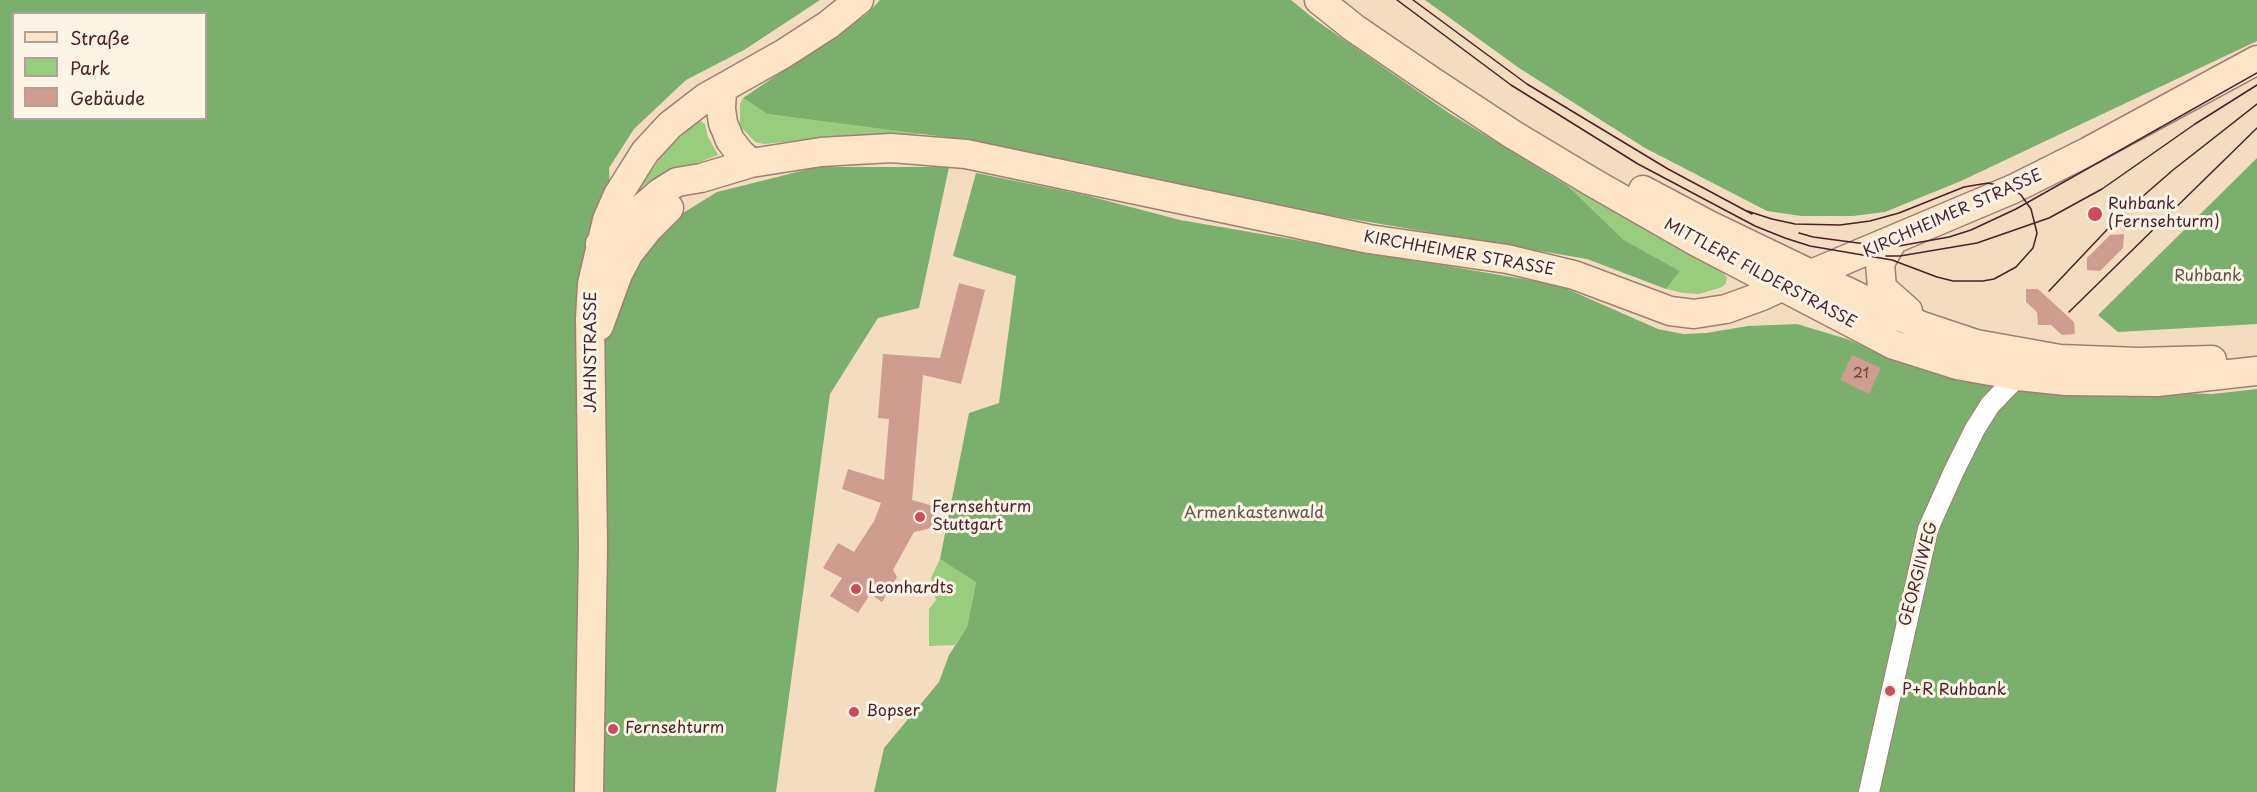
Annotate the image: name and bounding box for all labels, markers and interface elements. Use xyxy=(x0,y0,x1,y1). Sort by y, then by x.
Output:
legend xyxy=(12,12,207,120)
text: Straße xyxy=(70,24,130,51)
text: Park xyxy=(70,54,110,81)
text: Gebäude xyxy=(70,84,145,111)
street label: KIRCHHEIMER STRASSE xyxy=(1861,166,2045,262)
place label: Ruhbank (Fernsehturm) xyxy=(2108,195,2220,233)
marker: Ruhbank (Fernsehturm) xyxy=(2086,205,2104,223)
street label: MITTLERE FILDERSTRASSE xyxy=(1661,215,1859,333)
street label: KIRCHHEIMER STRASSE xyxy=(1362,228,1556,280)
park label: Ruhbank xyxy=(2174,267,2242,287)
street label: JAHNSTRASSE xyxy=(582,291,602,413)
house number: 21 xyxy=(1853,366,1869,382)
place label: Fernsehturm Stuttgart xyxy=(932,498,1031,536)
park label: Armenkastenwald xyxy=(1184,504,1324,524)
marker: Fernsehturm Stuttgart xyxy=(913,510,927,524)
street label: GEORGIIWEG xyxy=(1896,520,1942,628)
place label: Leonhardts xyxy=(868,579,953,599)
marker: Leonhardts xyxy=(849,582,863,596)
place label: P+R Ruhbank xyxy=(1902,681,2006,701)
marker: P+R Ruhbank xyxy=(1883,684,1897,698)
place label: Bopser xyxy=(866,702,920,722)
marker: Bopser xyxy=(847,705,861,719)
place label: Fernsehturm xyxy=(625,719,724,739)
marker: Fernsehturm xyxy=(606,722,620,736)

